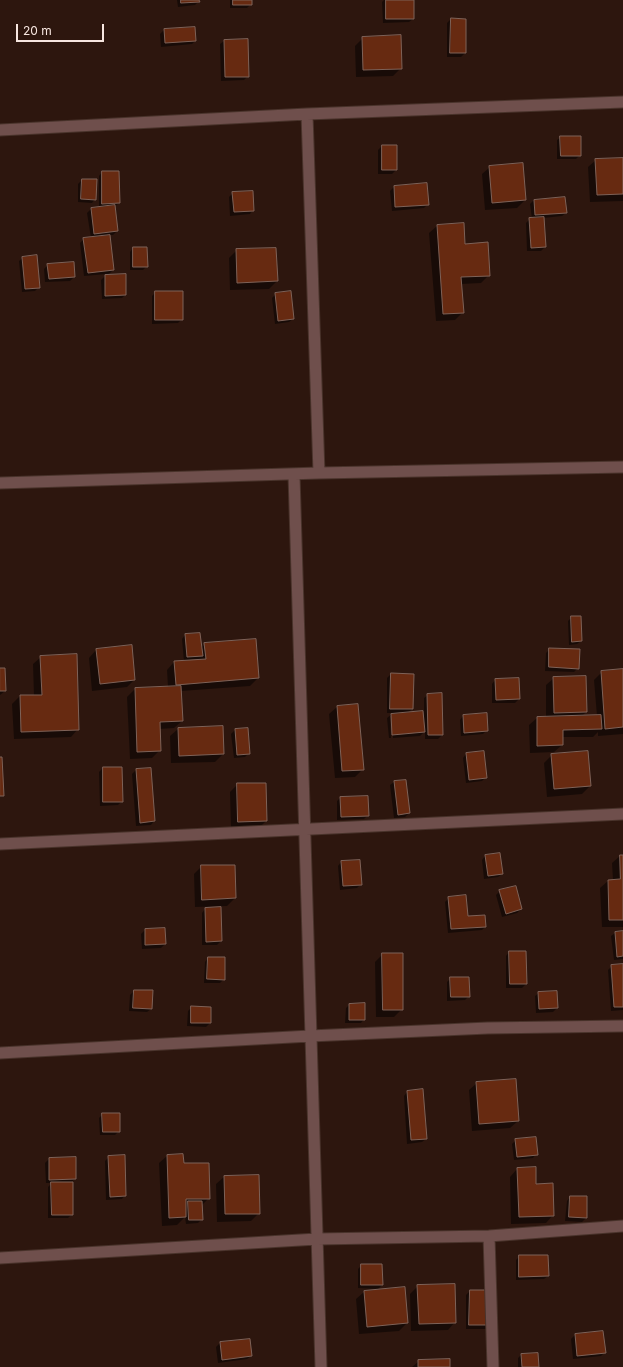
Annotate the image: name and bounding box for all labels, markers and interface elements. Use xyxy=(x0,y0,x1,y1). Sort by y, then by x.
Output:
scale bar xyxy=(18,16,106,42)
text: 20 m xyxy=(23,23,52,38)

